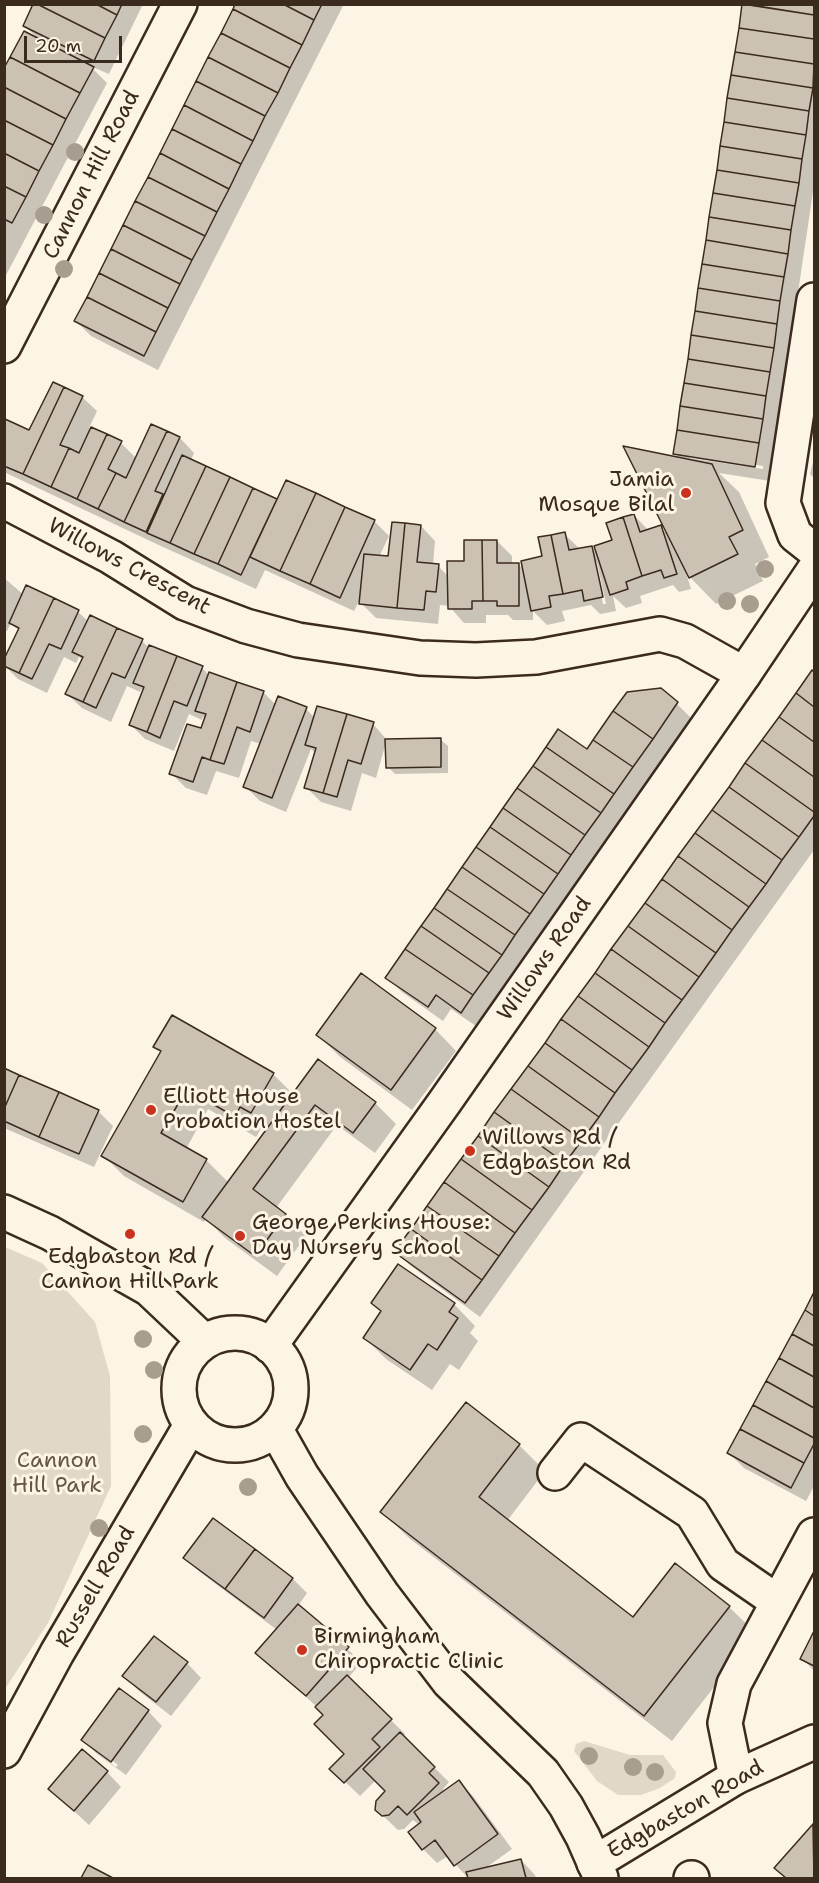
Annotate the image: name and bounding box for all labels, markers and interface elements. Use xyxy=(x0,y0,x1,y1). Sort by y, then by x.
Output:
scale bar xyxy=(27,24,124,62)
text: 20 m xyxy=(35,34,81,58)
street label: Cannon Hill Road xyxy=(38,86,146,264)
place label: Jamia Mosque Bilal xyxy=(538,467,674,518)
marker: Jamia Mosque Bilal xyxy=(679,486,693,500)
street label: Willows Crescent xyxy=(43,513,215,621)
street label: Willows Road xyxy=(492,892,598,1026)
place label: Elliott House Probation Hostel xyxy=(163,1084,341,1136)
marker: Elliott House Probation Hostel xyxy=(144,1103,158,1117)
place label: Willows Rd / Edgbaston Rd xyxy=(482,1125,631,1176)
marker: Willows Rd / Edgbaston Rd xyxy=(463,1144,477,1158)
place label: George Perkins House: Day Nursery School xyxy=(252,1210,490,1262)
marker: Edgbaston Rd / Cannon Hill Park xyxy=(123,1227,137,1241)
marker: George Perkins House: Day Nursery School xyxy=(233,1229,247,1243)
place label: Edgbaston Rd / Cannon Hill Park xyxy=(41,1244,219,1296)
park label: Cannon Hill Park xyxy=(12,1448,102,1500)
street label: Russell Road xyxy=(50,1521,142,1653)
place label: Birmingham Chiropractic Clinic xyxy=(314,1624,504,1676)
marker: Birmingham Chiropractic Clinic xyxy=(295,1643,309,1657)
street label: Edgbaston Road xyxy=(603,1755,769,1865)

